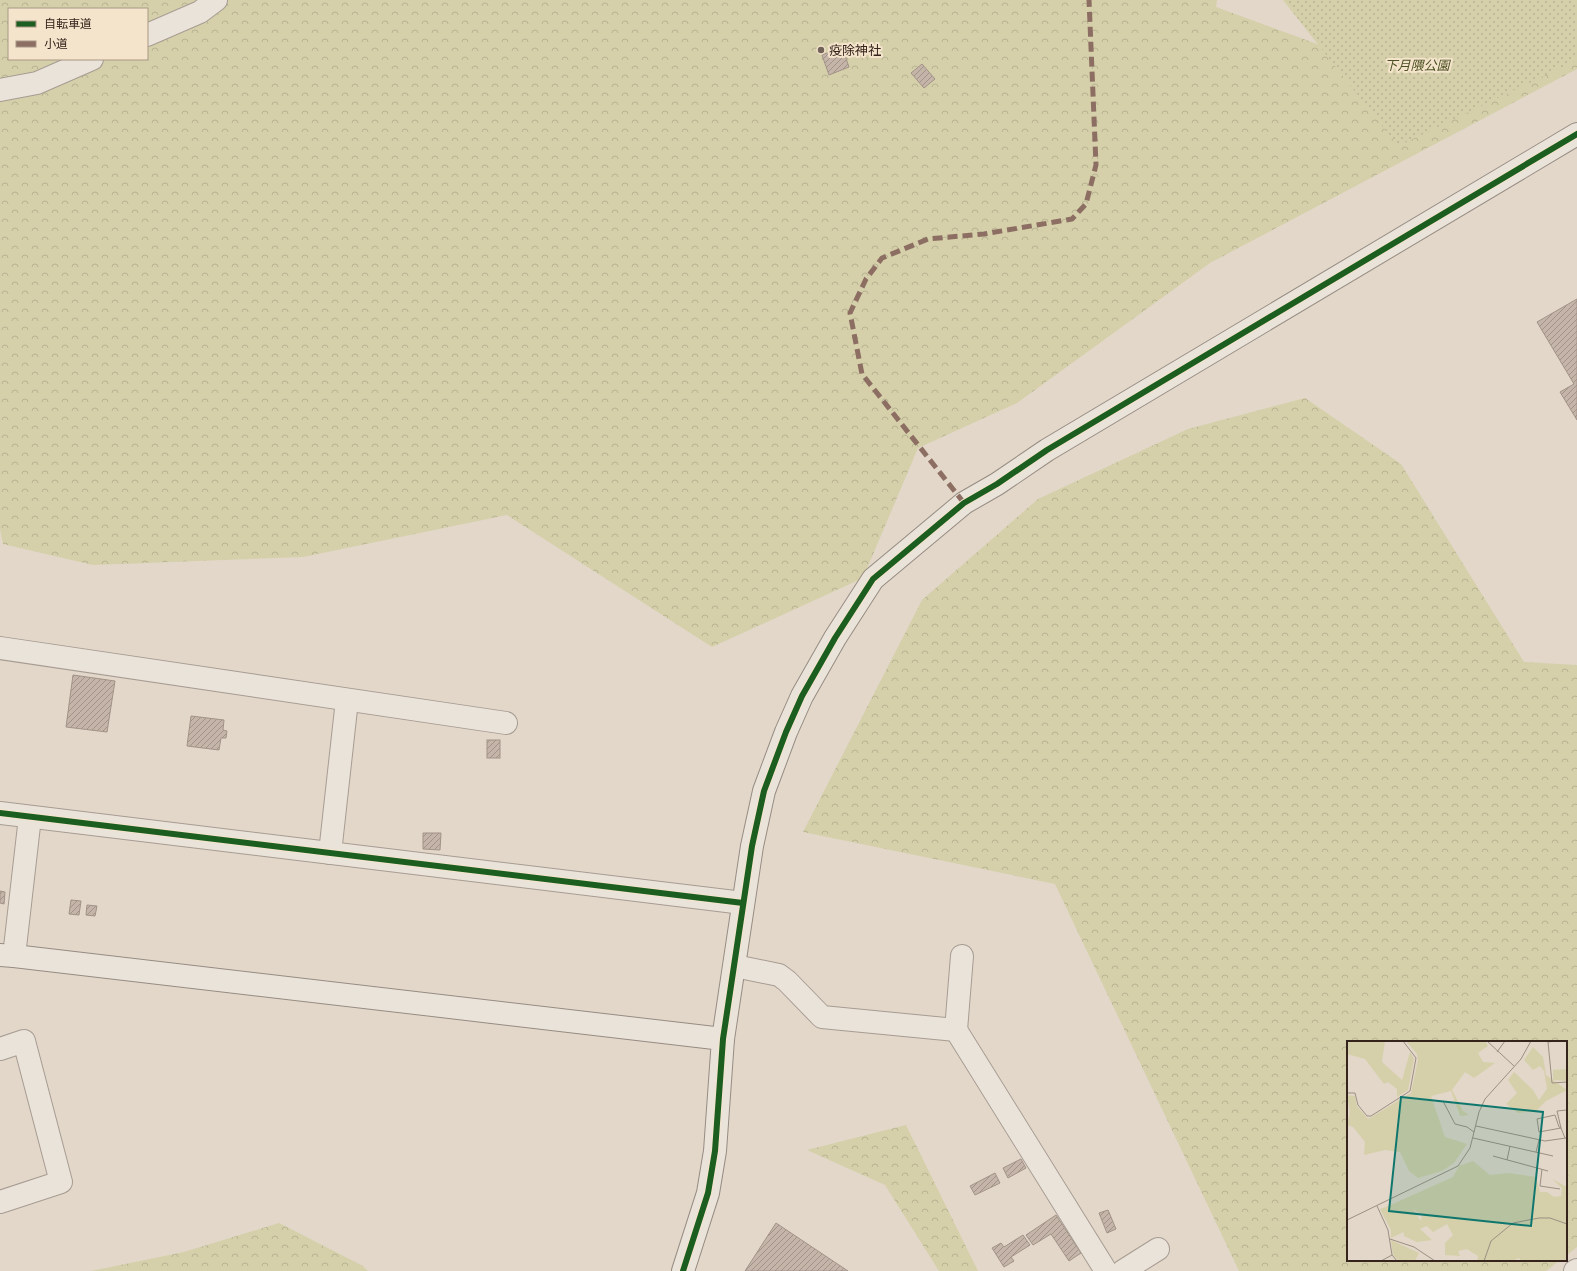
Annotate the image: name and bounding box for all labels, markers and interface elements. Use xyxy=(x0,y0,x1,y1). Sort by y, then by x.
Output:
legend xyxy=(8,8,148,60)
text: 自転車道 xyxy=(44,16,92,31)
text: 小道 xyxy=(44,36,68,51)
place label: 疫除神社 xyxy=(829,42,881,59)
marker: 疫除神社 xyxy=(816,45,826,55)
park label: 下月隈公園 xyxy=(1384,57,1451,74)
inset map xyxy=(1347,1041,1567,1261)

